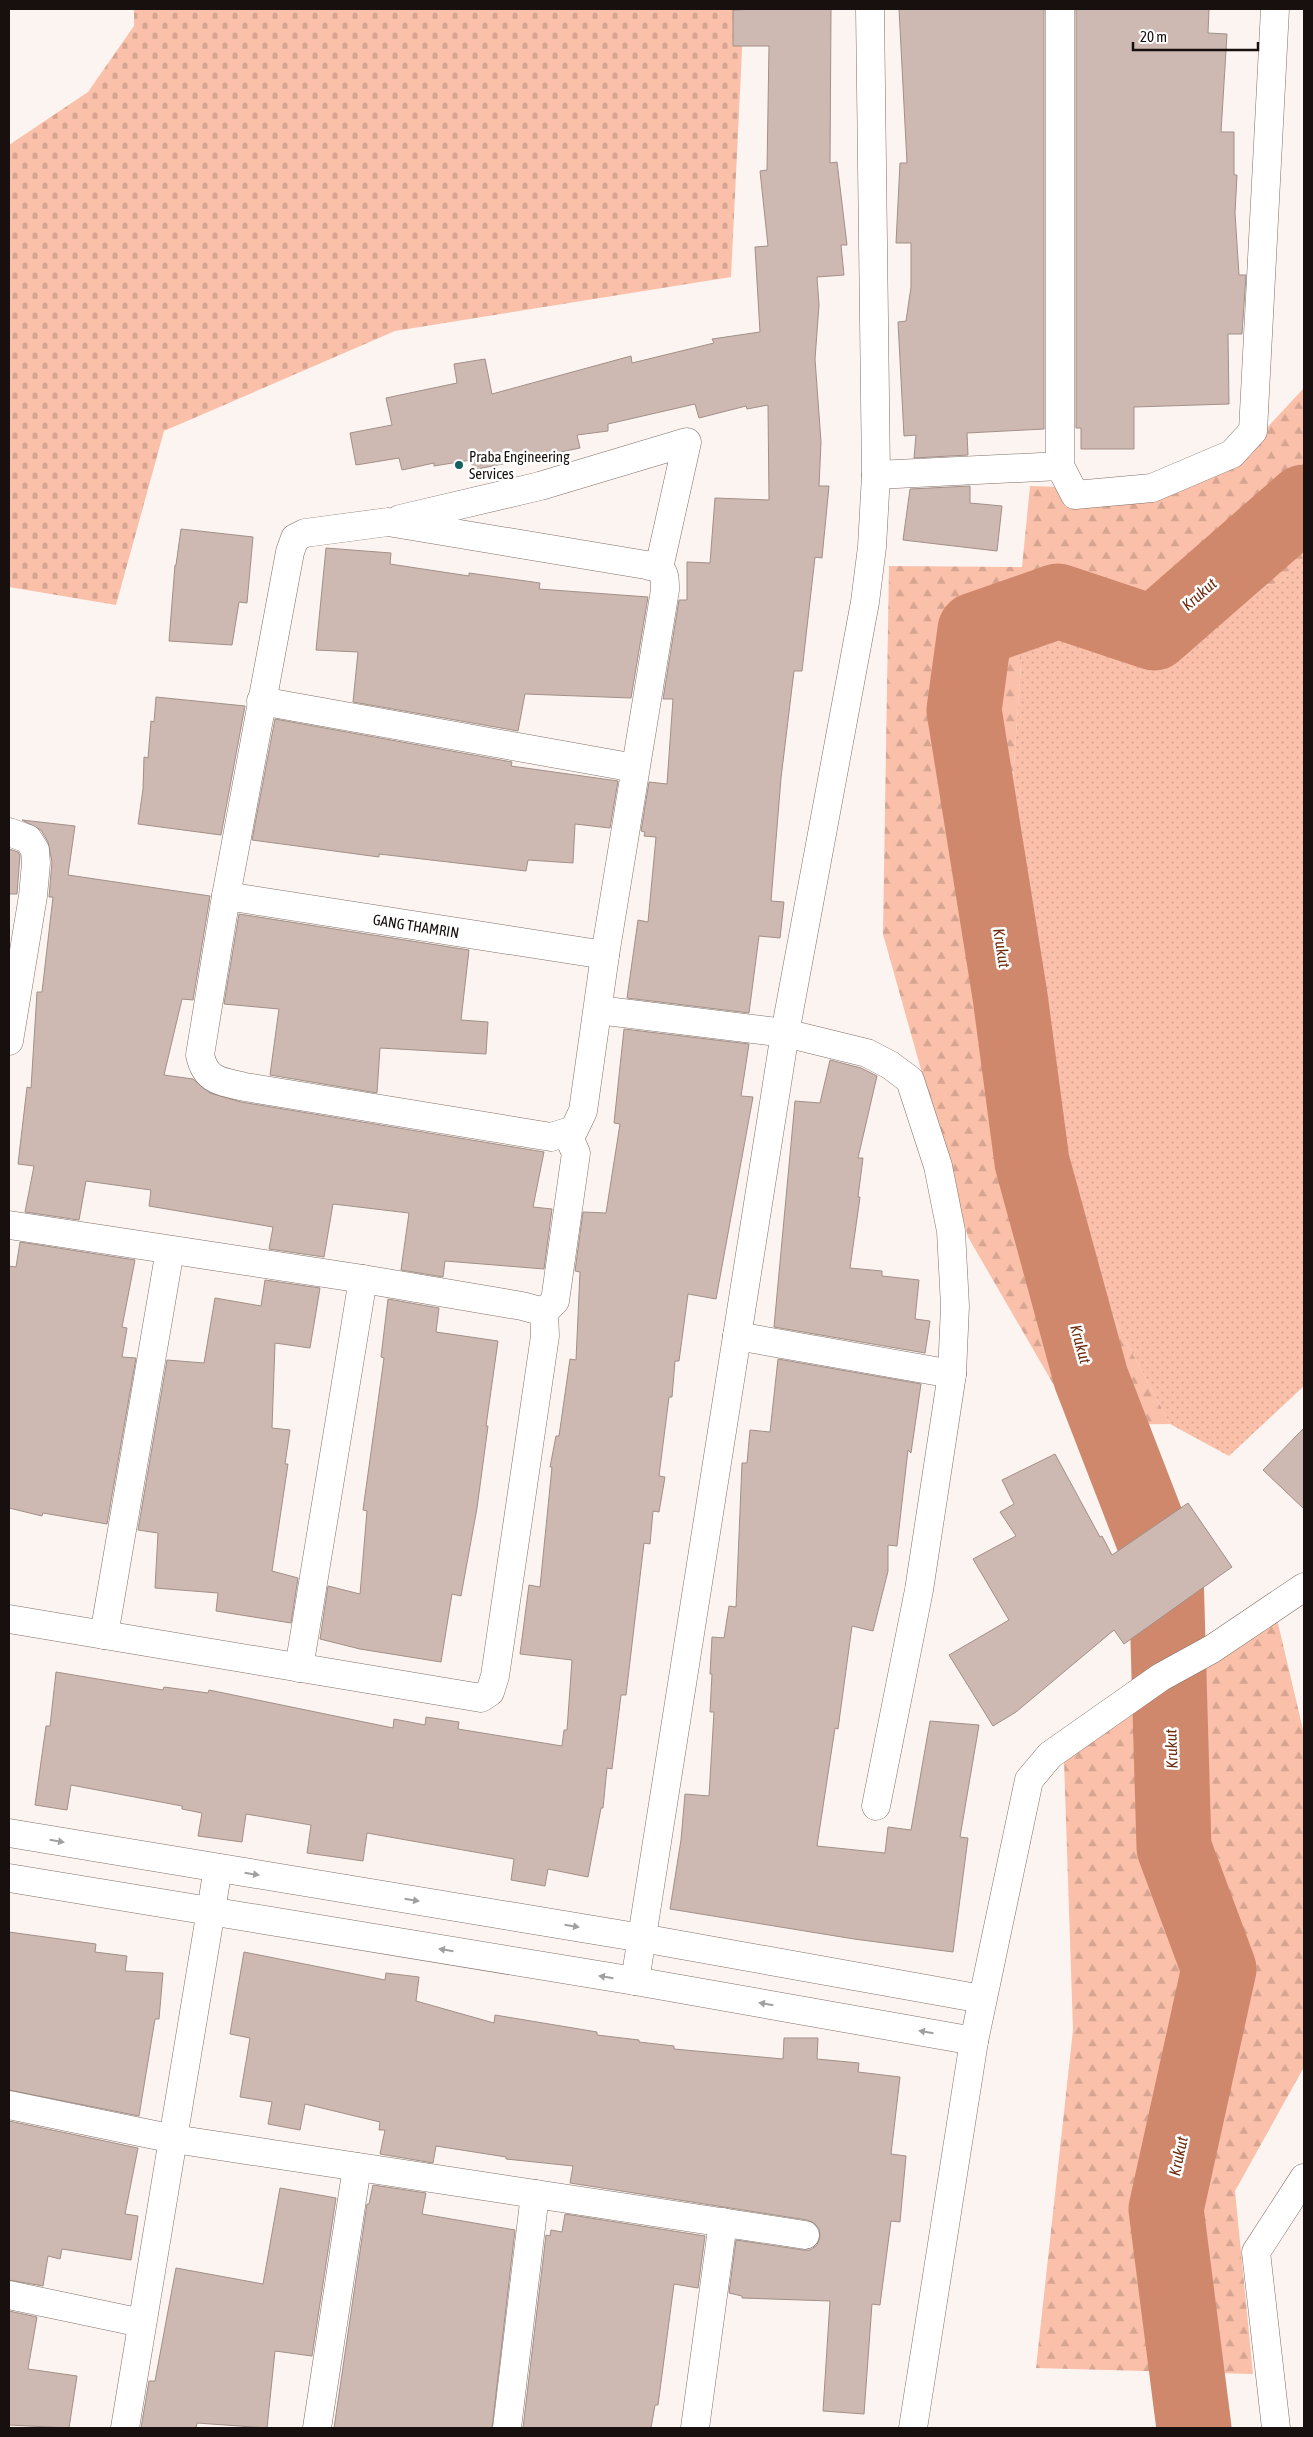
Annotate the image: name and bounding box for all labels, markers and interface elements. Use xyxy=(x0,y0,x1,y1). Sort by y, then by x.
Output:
scale bar xyxy=(1133,20,1258,52)
text: 20 m xyxy=(1140,28,1167,45)
place label: Praba Engineering Services xyxy=(469,448,570,482)
marker: Praba Engineering Services xyxy=(453,459,465,471)
water label: Krukut xyxy=(1178,574,1220,614)
street label: GANG THAMRIN xyxy=(372,911,460,941)
water label: Krukut xyxy=(990,927,1014,969)
water label: Krukut xyxy=(1067,1323,1095,1366)
water label: Krukut xyxy=(1161,1728,1181,1769)
one-way arrow xyxy=(49,1837,65,1845)
one-way arrow xyxy=(244,1870,260,1878)
one-way arrow xyxy=(404,1897,420,1905)
one-way arrow xyxy=(565,1923,581,1931)
one-way arrow xyxy=(437,1946,453,1954)
one-way arrow xyxy=(598,1972,614,1980)
one-way arrow xyxy=(758,2000,774,2008)
one-way arrow xyxy=(918,2028,934,2036)
water label: Krukut xyxy=(1165,2134,1191,2177)

